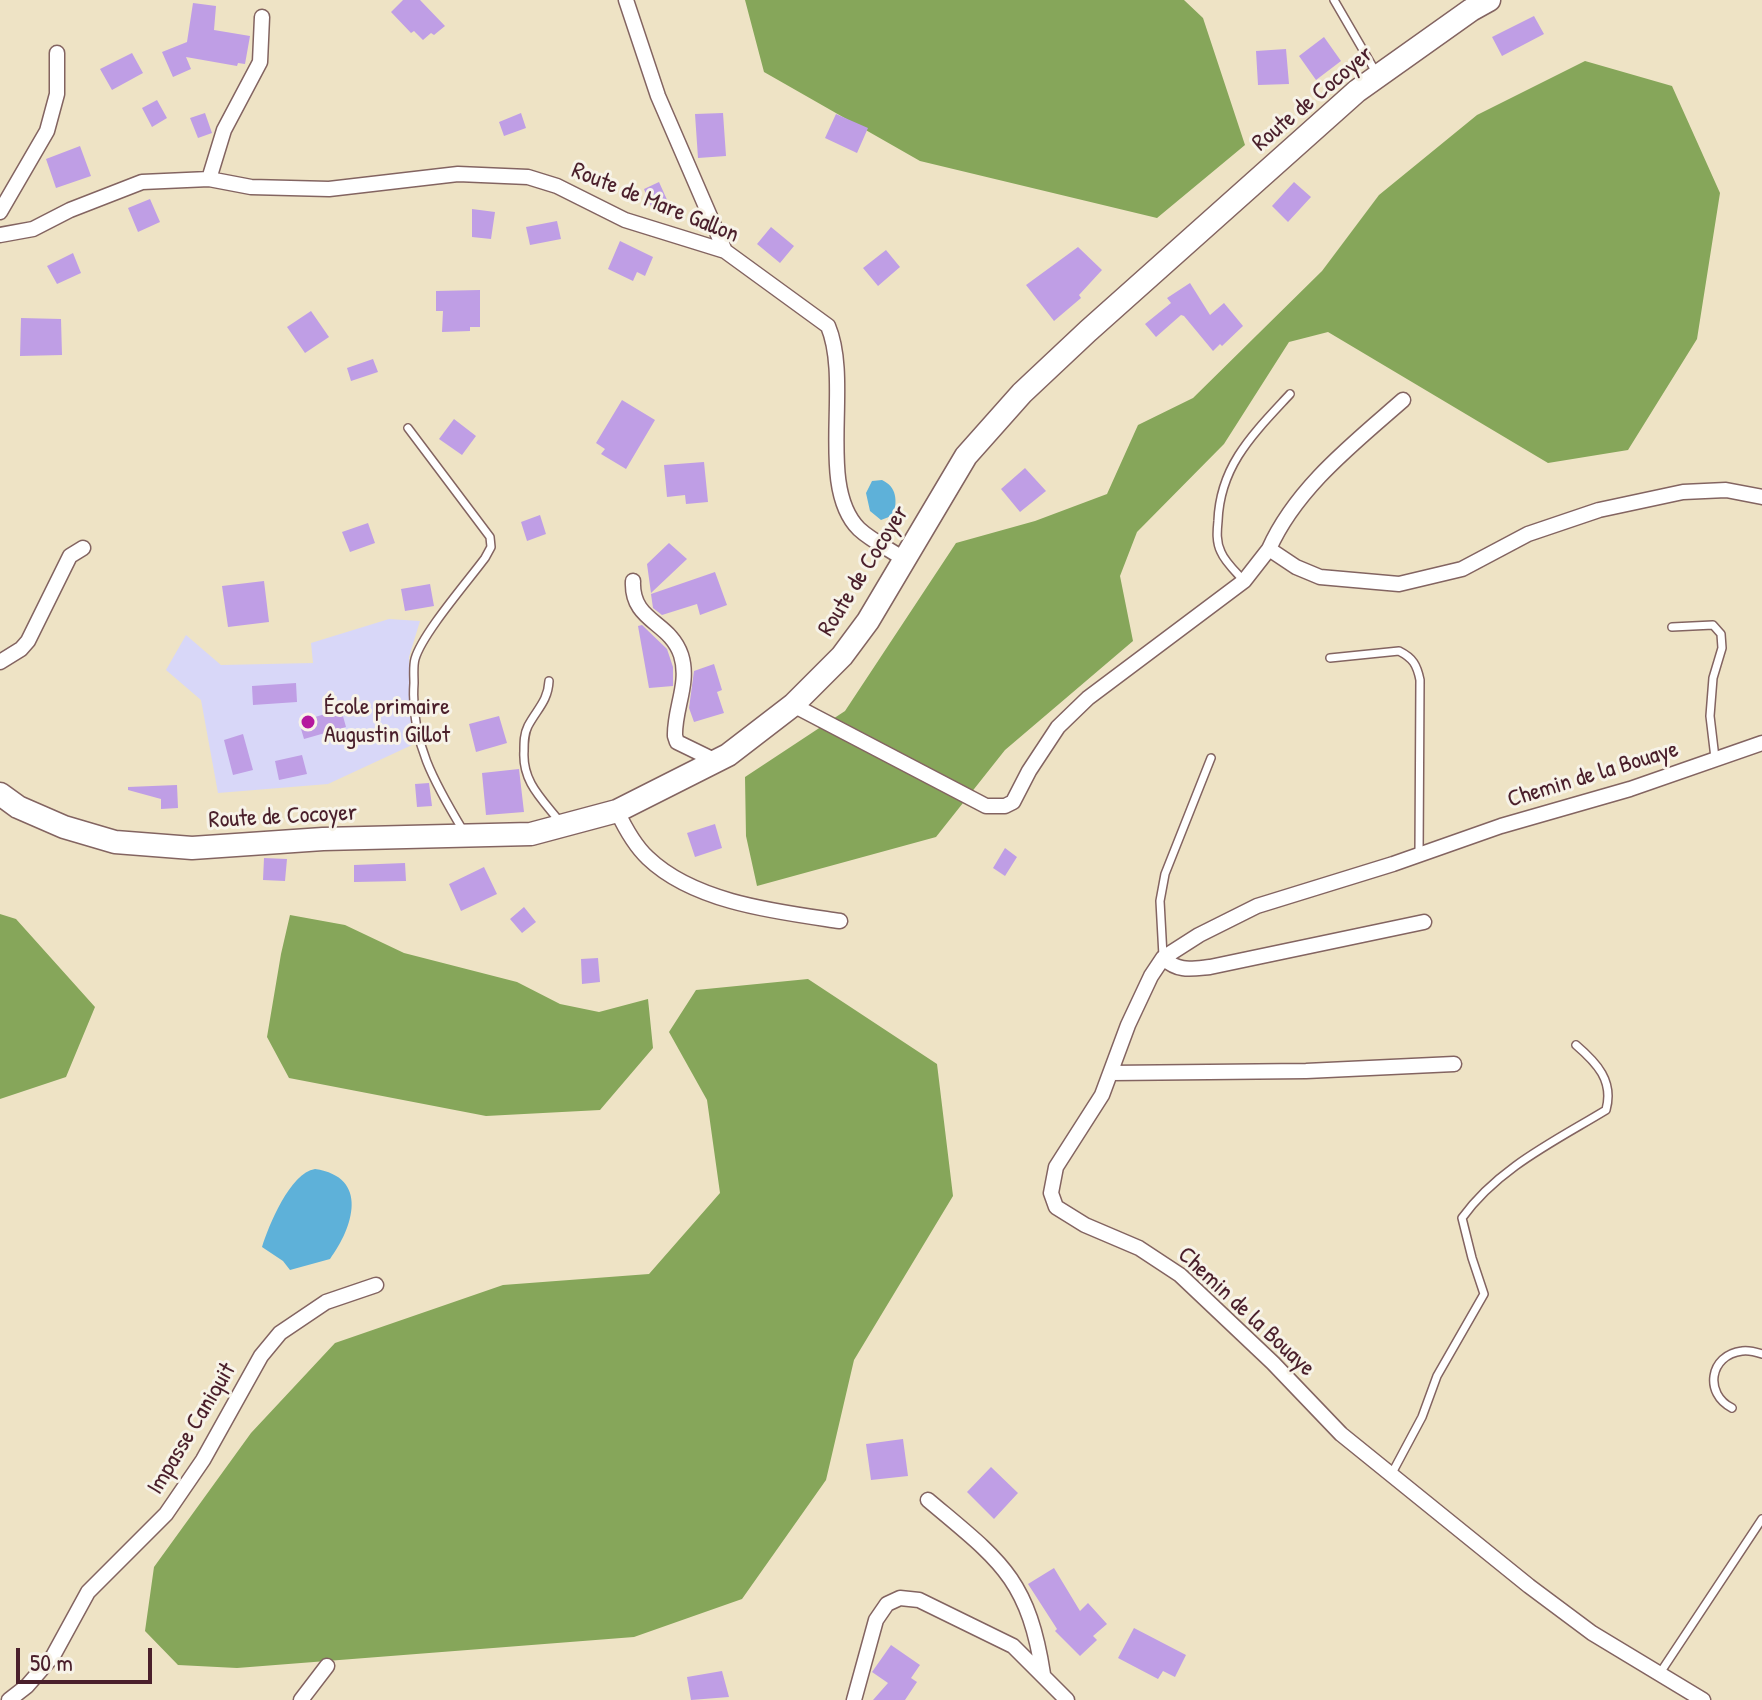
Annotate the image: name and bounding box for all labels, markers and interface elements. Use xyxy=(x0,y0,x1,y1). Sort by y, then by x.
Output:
street label: Route de Cocoyer xyxy=(1247,40,1379,158)
street label: Route de Mare Gallon xyxy=(567,156,743,250)
street label: Route de Cocoyer xyxy=(812,500,916,642)
place label: École primaire Augustin Gillot xyxy=(324,694,450,750)
marker: École primaire Augustin Gillot xyxy=(299,713,317,731)
street label: Chemin de la Bouaye xyxy=(1504,735,1682,815)
street label: Route de Cocoyer xyxy=(208,799,358,835)
street label: Chemin de la Bouaye xyxy=(1171,1241,1321,1383)
street label: Impasse Caniquit xyxy=(141,1358,243,1500)
scale bar xyxy=(20,1632,156,1682)
text: 50 m xyxy=(30,1646,73,1678)

